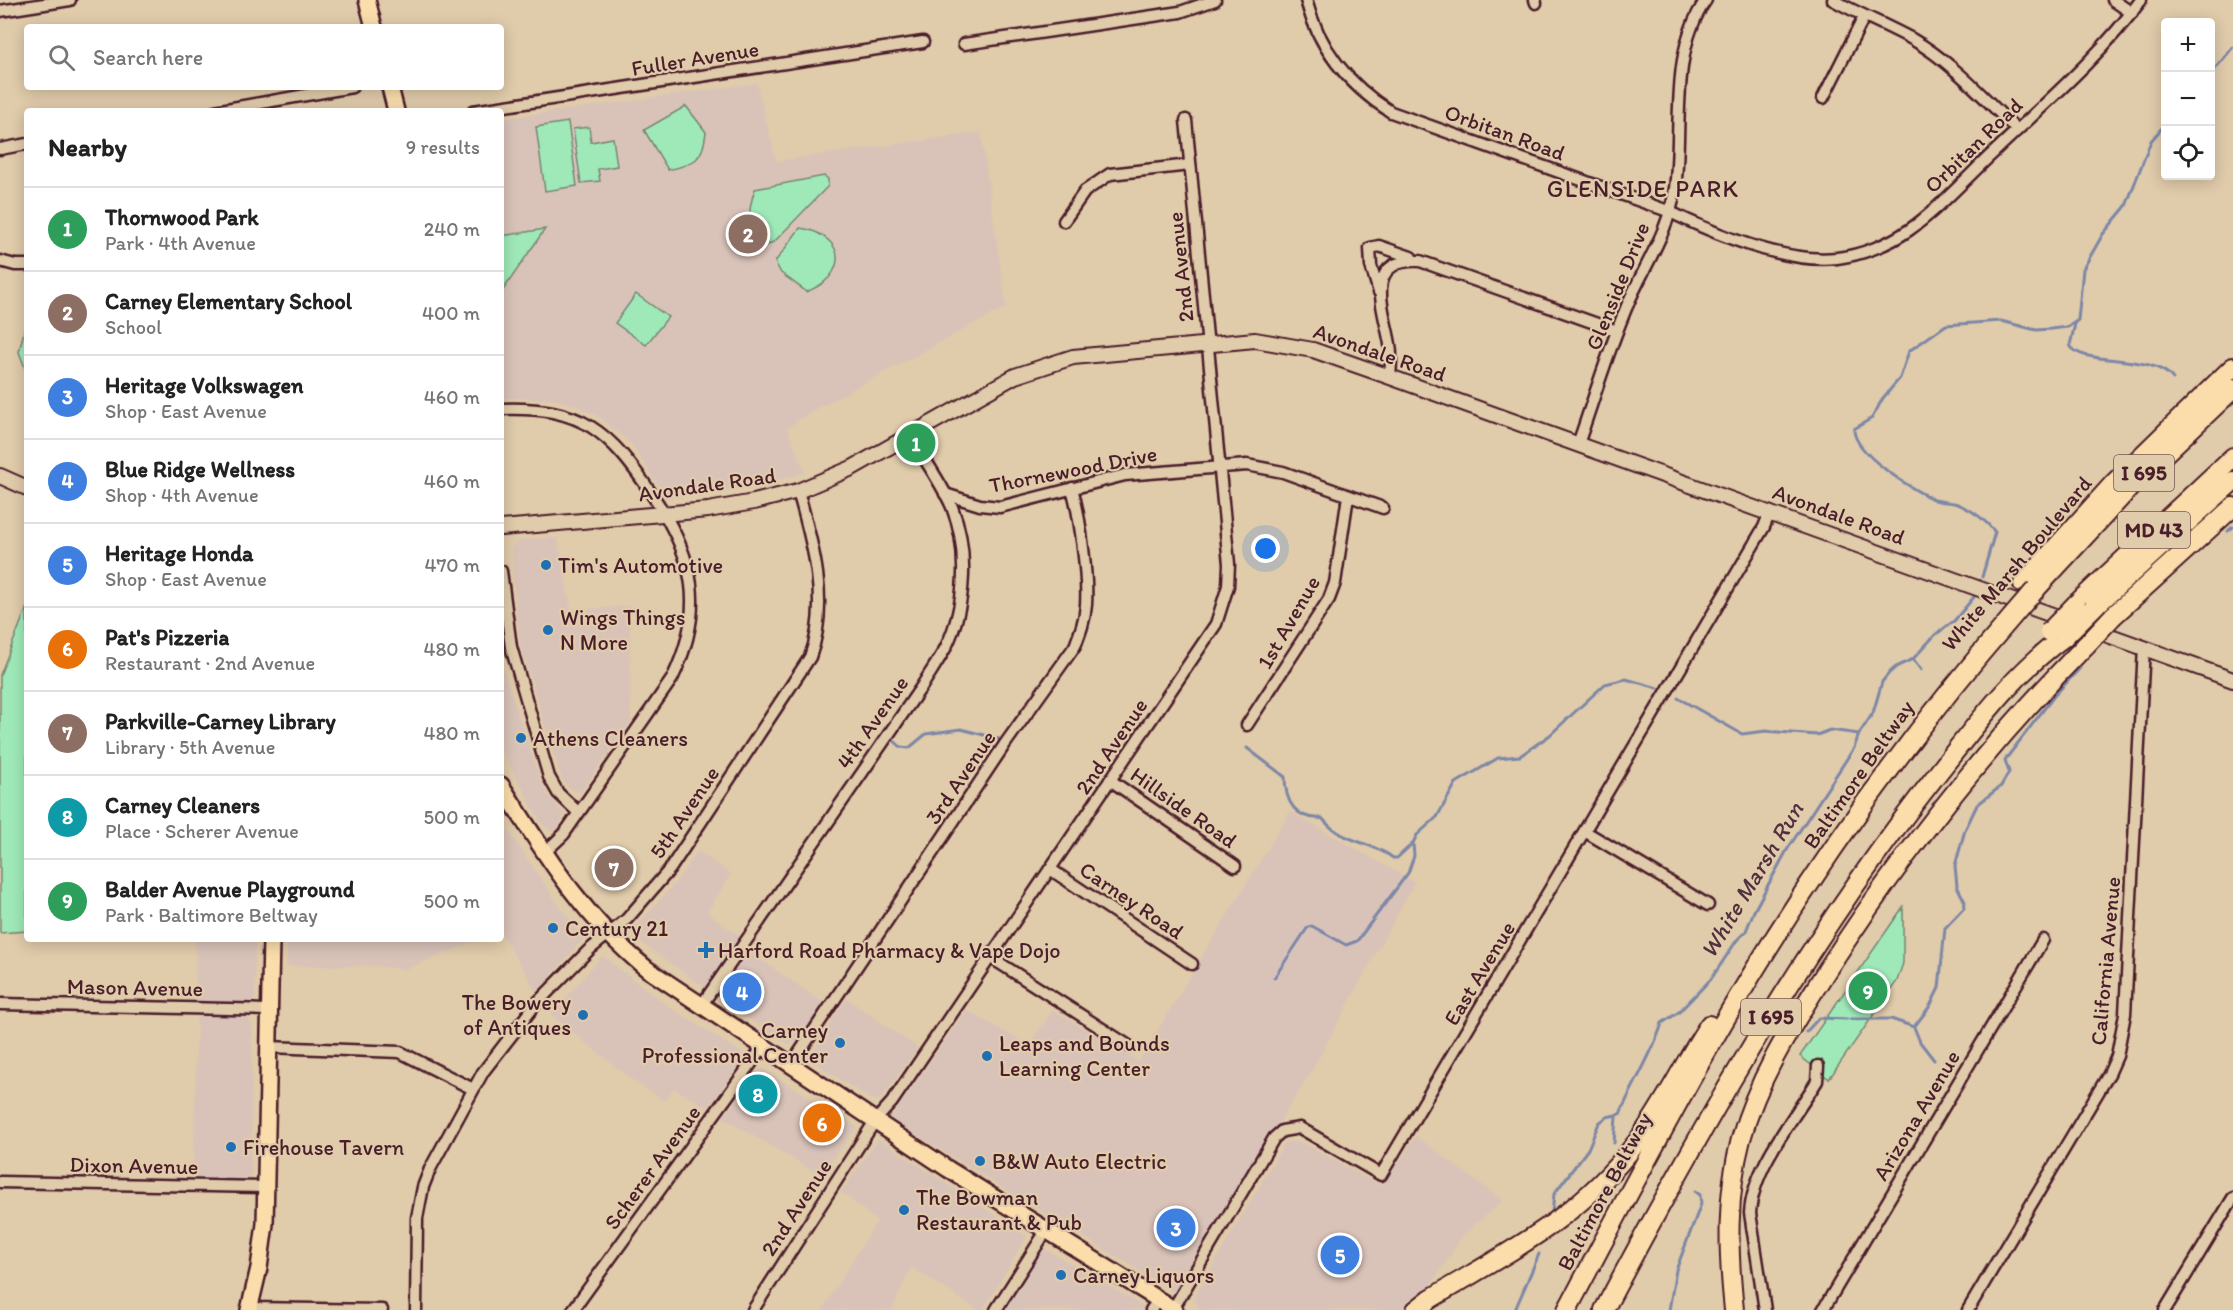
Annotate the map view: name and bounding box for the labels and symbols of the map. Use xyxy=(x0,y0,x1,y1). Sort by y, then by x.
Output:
street label: Fuller Avenue xyxy=(629,35,761,82)
street label: Orbitan Road xyxy=(1919,92,2028,199)
street label: Orbitan Road xyxy=(1441,98,1569,167)
district label: GLENSIDE PARK xyxy=(1547,174,1739,203)
street label: 2nd Avenue xyxy=(1161,211,1200,323)
pin: 2 xyxy=(728,212,768,256)
street label: Glenside Drive xyxy=(1579,218,1655,354)
street label: Avondale Road xyxy=(1310,317,1450,388)
pin: 1 xyxy=(896,420,936,466)
street label: Thornewood Drive xyxy=(987,440,1159,499)
road number: I 695 xyxy=(2114,455,2174,491)
street label: Avondale Road xyxy=(637,461,778,507)
street label: White Marsh Boulevard xyxy=(1935,470,2097,656)
street label: Avondale Road xyxy=(1769,478,1909,551)
road number: MD 43 xyxy=(2118,512,2190,548)
your location xyxy=(1251,534,1280,563)
place label: Tim's Automotive xyxy=(558,552,723,579)
marker: Tim's Automotive xyxy=(539,558,553,572)
street label: 1st Avenue xyxy=(1251,571,1326,674)
place label: Wings Things N More xyxy=(560,604,686,656)
marker: Wings Things N More xyxy=(541,623,555,637)
street label: 4th Avenue xyxy=(831,671,914,774)
street label: 2nd Avenue xyxy=(1069,693,1154,800)
street label: Baltimore Beltway xyxy=(1797,694,1920,854)
place label: Athens Cleaners xyxy=(533,725,688,752)
street label: 3rd Avenue xyxy=(919,725,1002,829)
marker: Athens Cleaners xyxy=(514,731,528,745)
street label: 5th Avenue xyxy=(644,761,725,864)
street label: Hillside Road xyxy=(1125,761,1242,854)
water label: White Marsh Run xyxy=(1694,796,1810,963)
pin: 7 xyxy=(594,846,634,890)
street label: Carney Road xyxy=(1074,856,1189,945)
street label: California Avenue xyxy=(2085,875,2126,1047)
place label: Century 21 xyxy=(565,915,668,942)
street label: East Avenue xyxy=(1438,916,1521,1030)
marker: Century 21 xyxy=(546,921,560,935)
place label: Harford Road Pharmacy & Vape Dojo xyxy=(718,937,1061,964)
marker: Harford Road Pharmacy & Vape Dojo xyxy=(699,943,713,957)
pin: 9 xyxy=(1848,968,1888,1014)
pin: 4 xyxy=(722,970,762,1014)
street label: Mason Avenue xyxy=(67,973,203,1002)
place label: The Bowery of Antiques xyxy=(462,989,572,1041)
road number: I 695 xyxy=(1741,999,1801,1035)
marker: The Bowery of Antiques xyxy=(576,1008,590,1022)
place label: Carney Professional Center xyxy=(642,1017,829,1069)
place label: Leaps and Bounds Learning Center xyxy=(999,1030,1170,1082)
marker: Carney Professional Center xyxy=(833,1036,847,1050)
street label: Arizona Avenue xyxy=(1867,1045,1966,1185)
marker: Leaps and Bounds Learning Center xyxy=(980,1049,994,1063)
pin: 8 xyxy=(738,1072,777,1116)
street label: Scherer Avenue xyxy=(598,1100,707,1235)
pin: 6 xyxy=(802,1100,842,1146)
street label: Baltimore Beltway xyxy=(1551,1107,1658,1275)
place label: Firehouse Tavern xyxy=(243,1134,405,1161)
marker: Firehouse Tavern xyxy=(224,1140,238,1154)
place label: B&W Auto Electric xyxy=(992,1148,1167,1175)
street label: Dixon Avenue xyxy=(69,1151,199,1180)
street label: 2nd Avenue xyxy=(755,1154,838,1261)
marker: B&W Auto Electric xyxy=(973,1154,987,1168)
place label: The Bowman Restaurant & Pub xyxy=(916,1184,1082,1236)
marker: The Bowman Restaurant & Pub xyxy=(897,1203,911,1217)
pin: 3 xyxy=(1156,1206,1196,1250)
pin: 5 xyxy=(1320,1232,1360,1278)
place label: Carney Liquors xyxy=(1073,1262,1214,1289)
marker: Carney Liquors xyxy=(1054,1268,1068,1282)

